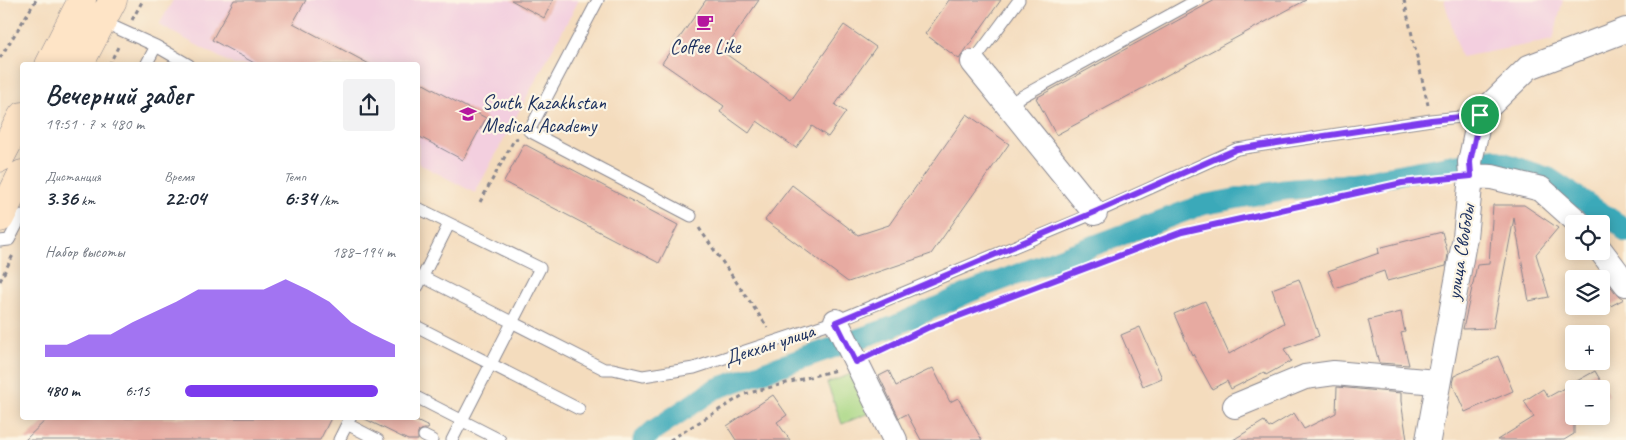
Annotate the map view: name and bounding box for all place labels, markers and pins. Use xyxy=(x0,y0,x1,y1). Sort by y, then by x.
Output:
cafe icon: Coffee Like xyxy=(695,12,715,32)
place label: Coffee Like xyxy=(670,34,742,59)
place label: South Kazakhstan Medical Academy xyxy=(482,90,607,138)
pin xyxy=(1459,94,1501,136)
school or university icon: South Kazakhstan Medical Academy xyxy=(458,104,478,124)

